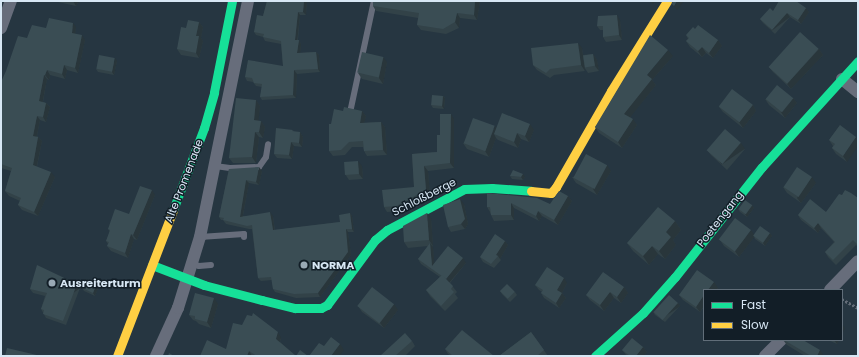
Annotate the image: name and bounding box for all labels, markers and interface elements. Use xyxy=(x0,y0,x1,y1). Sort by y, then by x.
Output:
street label: Alte Promenade xyxy=(162,137,206,225)
street label: Schloßberge xyxy=(390,175,458,219)
street label: Poetengang xyxy=(694,188,746,250)
place label: NORMA xyxy=(312,258,354,272)
marker: NORMA xyxy=(299,260,309,270)
place label: Ausreiterturm xyxy=(60,276,141,290)
marker: Ausreiterturm xyxy=(47,278,57,288)
legend xyxy=(703,289,843,341)
text: Fast xyxy=(741,296,766,313)
text: Slow xyxy=(741,316,769,333)

